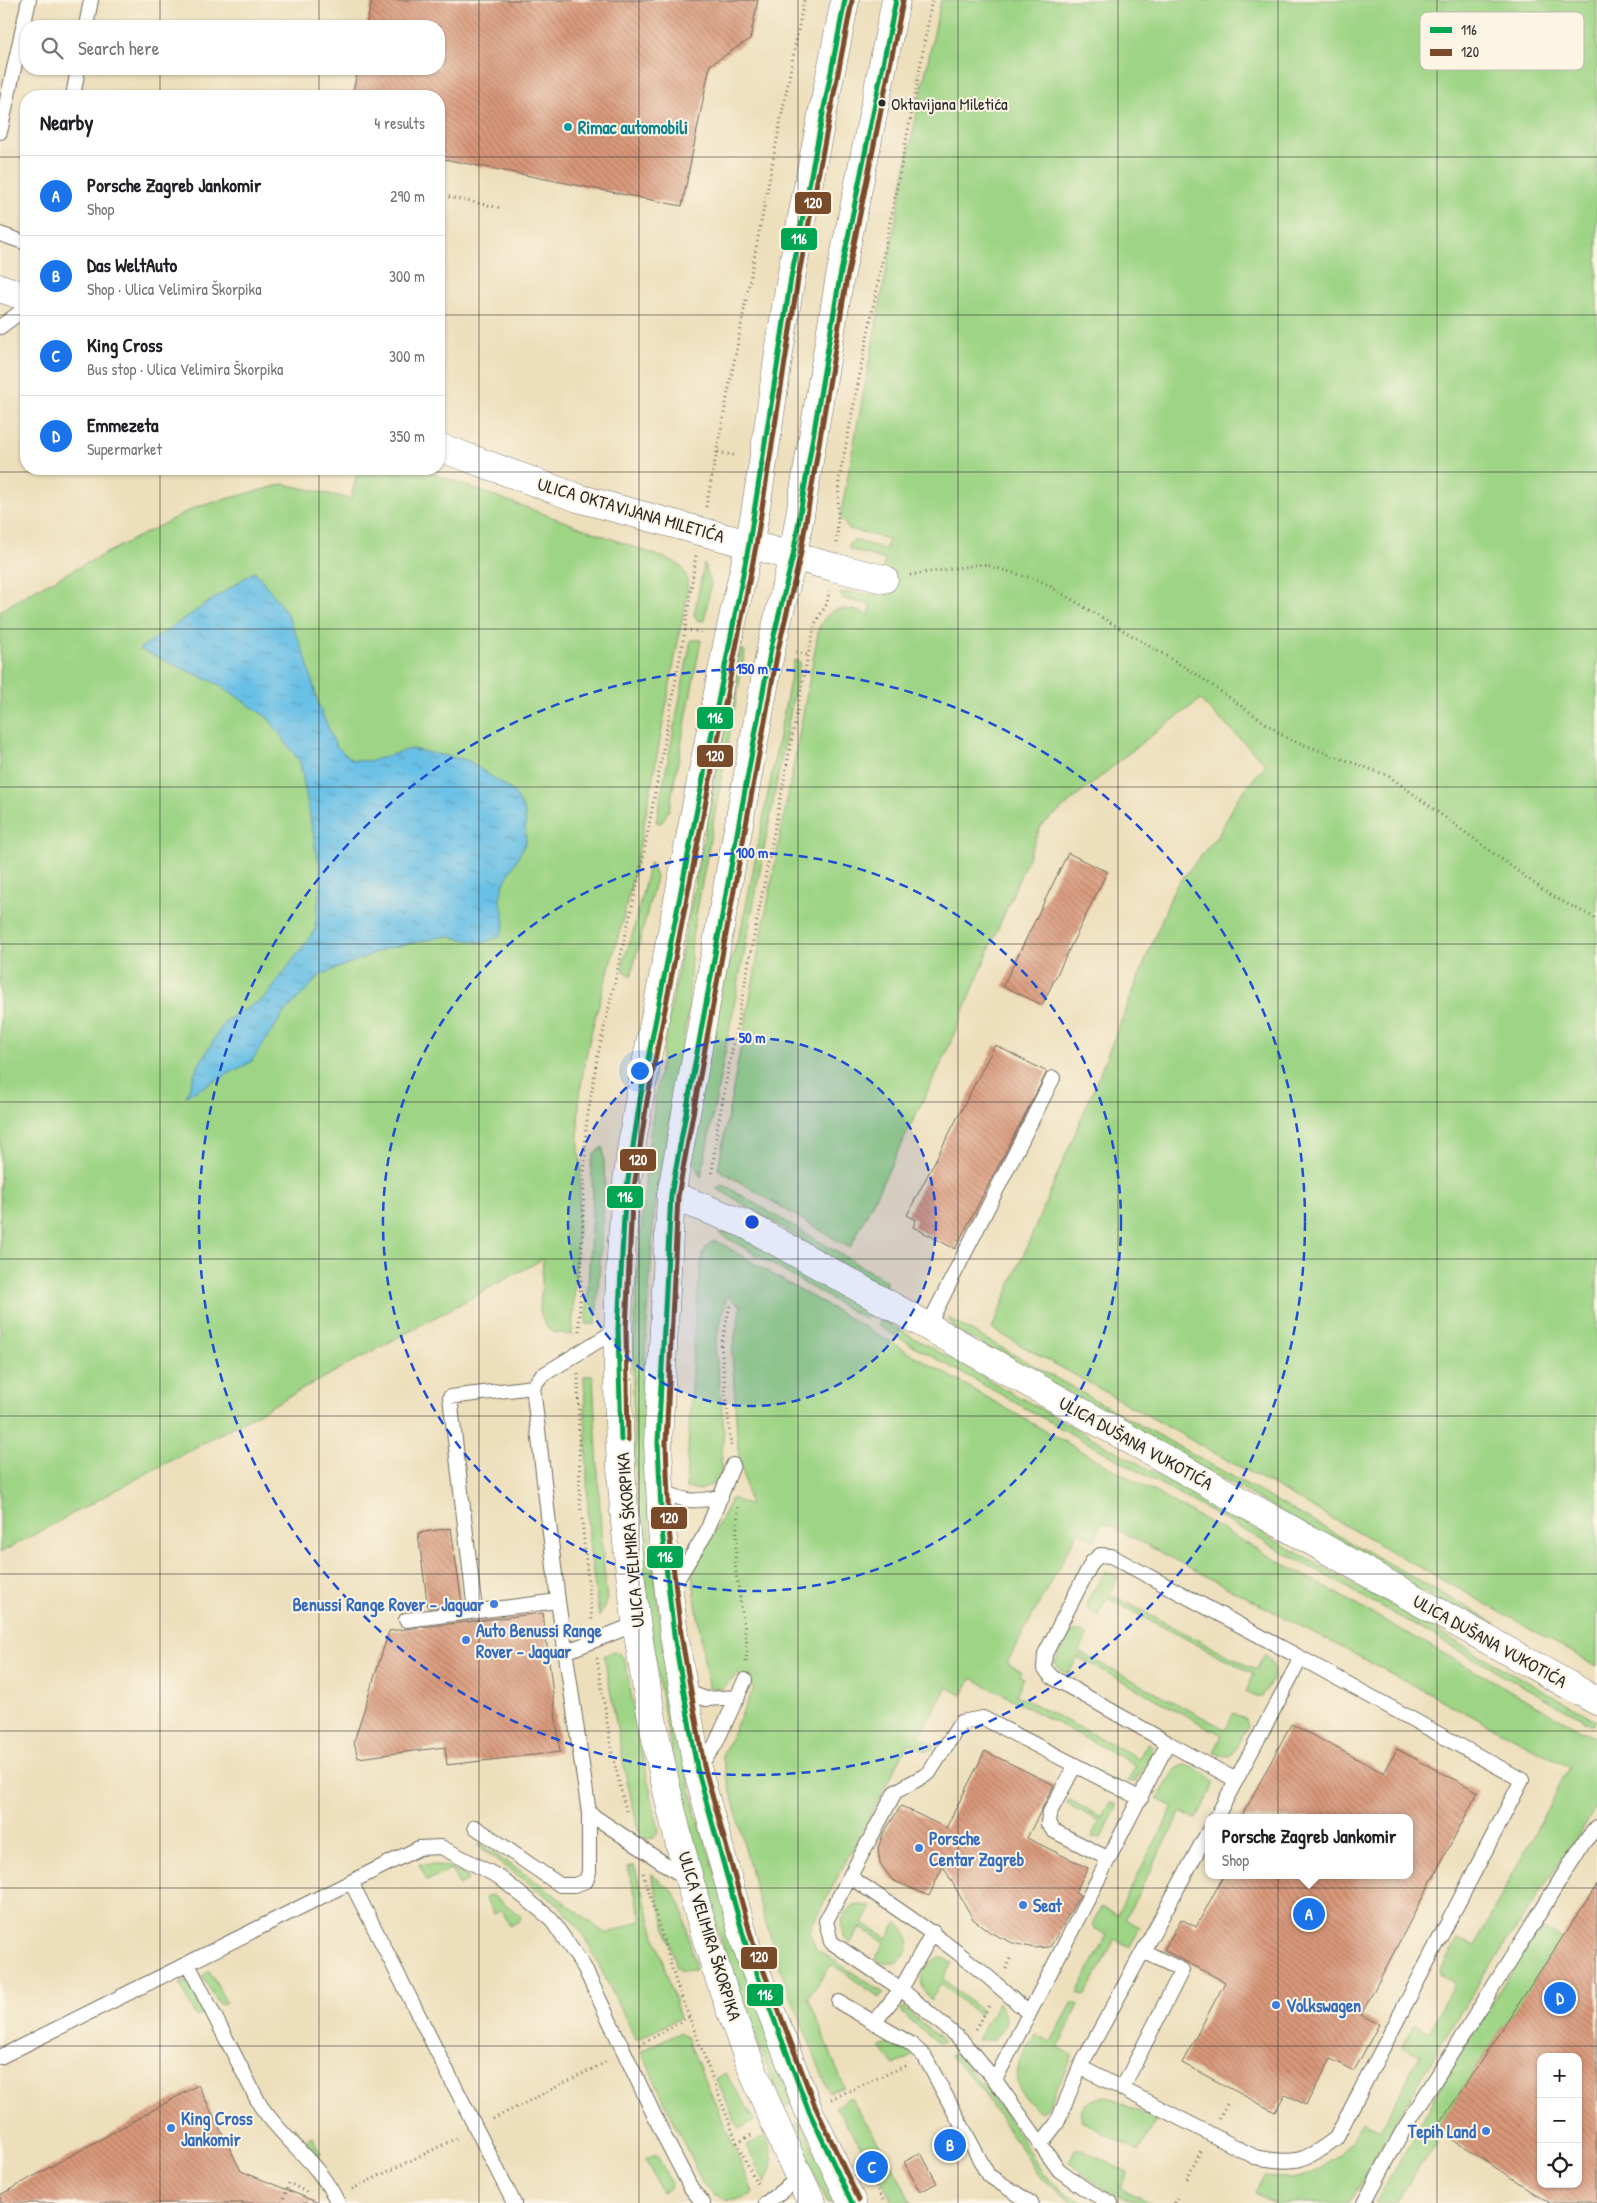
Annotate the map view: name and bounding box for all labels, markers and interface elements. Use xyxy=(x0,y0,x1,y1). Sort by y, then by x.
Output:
legend xyxy=(1420,12,1584,70)
search box xyxy=(20,20,445,75)
text: 116 xyxy=(1461,20,1477,39)
icon: search xyxy=(38,34,66,62)
text: Search here xyxy=(78,35,159,61)
text: 120 xyxy=(1461,42,1479,61)
place label: Oktavijana Miletića xyxy=(891,92,1008,115)
marker: Oktavijana Miletića xyxy=(877,98,887,108)
text: Nearby xyxy=(40,108,93,137)
text: 4 results xyxy=(374,112,425,134)
place label: Rimac automobili xyxy=(578,115,688,140)
marker: Rimac automobili xyxy=(562,121,574,133)
text: Porsche Zagreb Jankomir xyxy=(87,172,261,198)
text: A xyxy=(52,185,60,207)
text: 290 m xyxy=(390,185,425,207)
line badge: 120 xyxy=(794,191,832,215)
text: 120 xyxy=(804,193,823,212)
text: Shop xyxy=(87,198,114,220)
line badge: 116 xyxy=(780,227,818,251)
text: 116 xyxy=(791,229,807,248)
text: Das WeltAuto xyxy=(87,252,177,278)
text: B xyxy=(52,265,60,287)
text: 300 m xyxy=(389,265,425,287)
text: Shop · Ulica Velimira Škorpika xyxy=(87,278,261,300)
text: King Cross xyxy=(87,332,163,358)
text: C xyxy=(52,345,60,367)
text: 300 m xyxy=(389,345,425,367)
text: Bus stop · Ulica Velimira Škorpika xyxy=(87,358,283,380)
text: Emmezeta xyxy=(87,412,158,438)
text: D xyxy=(52,425,60,447)
text: 350 m xyxy=(389,425,425,447)
text: Supermarket xyxy=(87,438,162,460)
street label: ULICA OKTAVIJANA MILETIĆA xyxy=(535,471,728,549)
text: 150 m xyxy=(736,658,768,679)
line badge: 116 xyxy=(696,706,734,730)
text: 116 xyxy=(707,708,723,727)
line badge: 120 xyxy=(696,744,734,768)
text: 120 xyxy=(706,746,725,765)
text: 100 m xyxy=(736,842,768,863)
text: 50 m xyxy=(739,1027,765,1048)
your location xyxy=(627,1058,653,1084)
line badge: 120 xyxy=(619,1148,657,1172)
text: 120 xyxy=(629,1150,648,1169)
line badge: 116 xyxy=(606,1185,644,1209)
text: 116 xyxy=(617,1187,633,1206)
centre of rings xyxy=(743,1213,761,1231)
street label: ULICA DUŠANA VUKOTIĆA xyxy=(1055,1390,1218,1496)
street label: ULICA VELIMIRA ŠKORPIKA xyxy=(610,1451,650,1629)
line badge: 120 xyxy=(650,1506,688,1530)
text: 120 xyxy=(660,1508,679,1527)
line badge: 116 xyxy=(646,1545,684,1569)
text: 116 xyxy=(657,1547,673,1566)
street label: ULICA DUŠANA VUKOTIĆA xyxy=(1409,1588,1572,1694)
place label: Benussi Range Rover - Jaguar xyxy=(292,1592,484,1618)
marker: Benussi Range Rover - Jaguar xyxy=(488,1598,500,1610)
place label: Auto Benussi Range Rover - Jaguar xyxy=(476,1618,603,1665)
marker: Auto Benussi Range Rover - Jaguar xyxy=(460,1634,472,1646)
popup xyxy=(1205,1814,1413,1879)
text: Porsche Zagreb Jankomir xyxy=(1222,1823,1396,1849)
place label: Porsche Centar Zagreb xyxy=(929,1826,1025,1873)
marker: Porsche Centar Zagreb xyxy=(913,1842,925,1854)
street label: ULICA VELIMIRA ŠKORPIKA xyxy=(672,1848,748,2024)
text: Shop xyxy=(1222,1849,1249,1871)
place label: Seat xyxy=(1033,1893,1062,1918)
pin: A xyxy=(1293,1895,1325,1933)
marker: Seat xyxy=(1017,1899,1029,1911)
line badge: 120 xyxy=(740,1946,778,1970)
text: 120 xyxy=(750,1947,769,1966)
pin: D xyxy=(1544,1979,1576,2017)
line badge: 116 xyxy=(746,1983,784,2007)
text: 116 xyxy=(757,1985,773,2004)
place label: Volkswagen xyxy=(1286,1993,1361,2019)
marker: Volkswagen xyxy=(1270,1999,1282,2011)
map controls xyxy=(1537,2053,1582,2188)
button: + xyxy=(1537,2053,1582,2098)
button: − xyxy=(1537,2098,1582,2143)
place label: King Cross Jankomir xyxy=(181,2106,253,2152)
place label: Tepih Land xyxy=(1407,2119,1476,2145)
marker: King Cross Jankomir xyxy=(165,2122,177,2134)
marker: Tepih Land xyxy=(1480,2125,1492,2137)
pin: B xyxy=(934,2126,966,2164)
button: locate xyxy=(1537,2143,1582,2188)
pin: C xyxy=(856,2148,888,2186)

